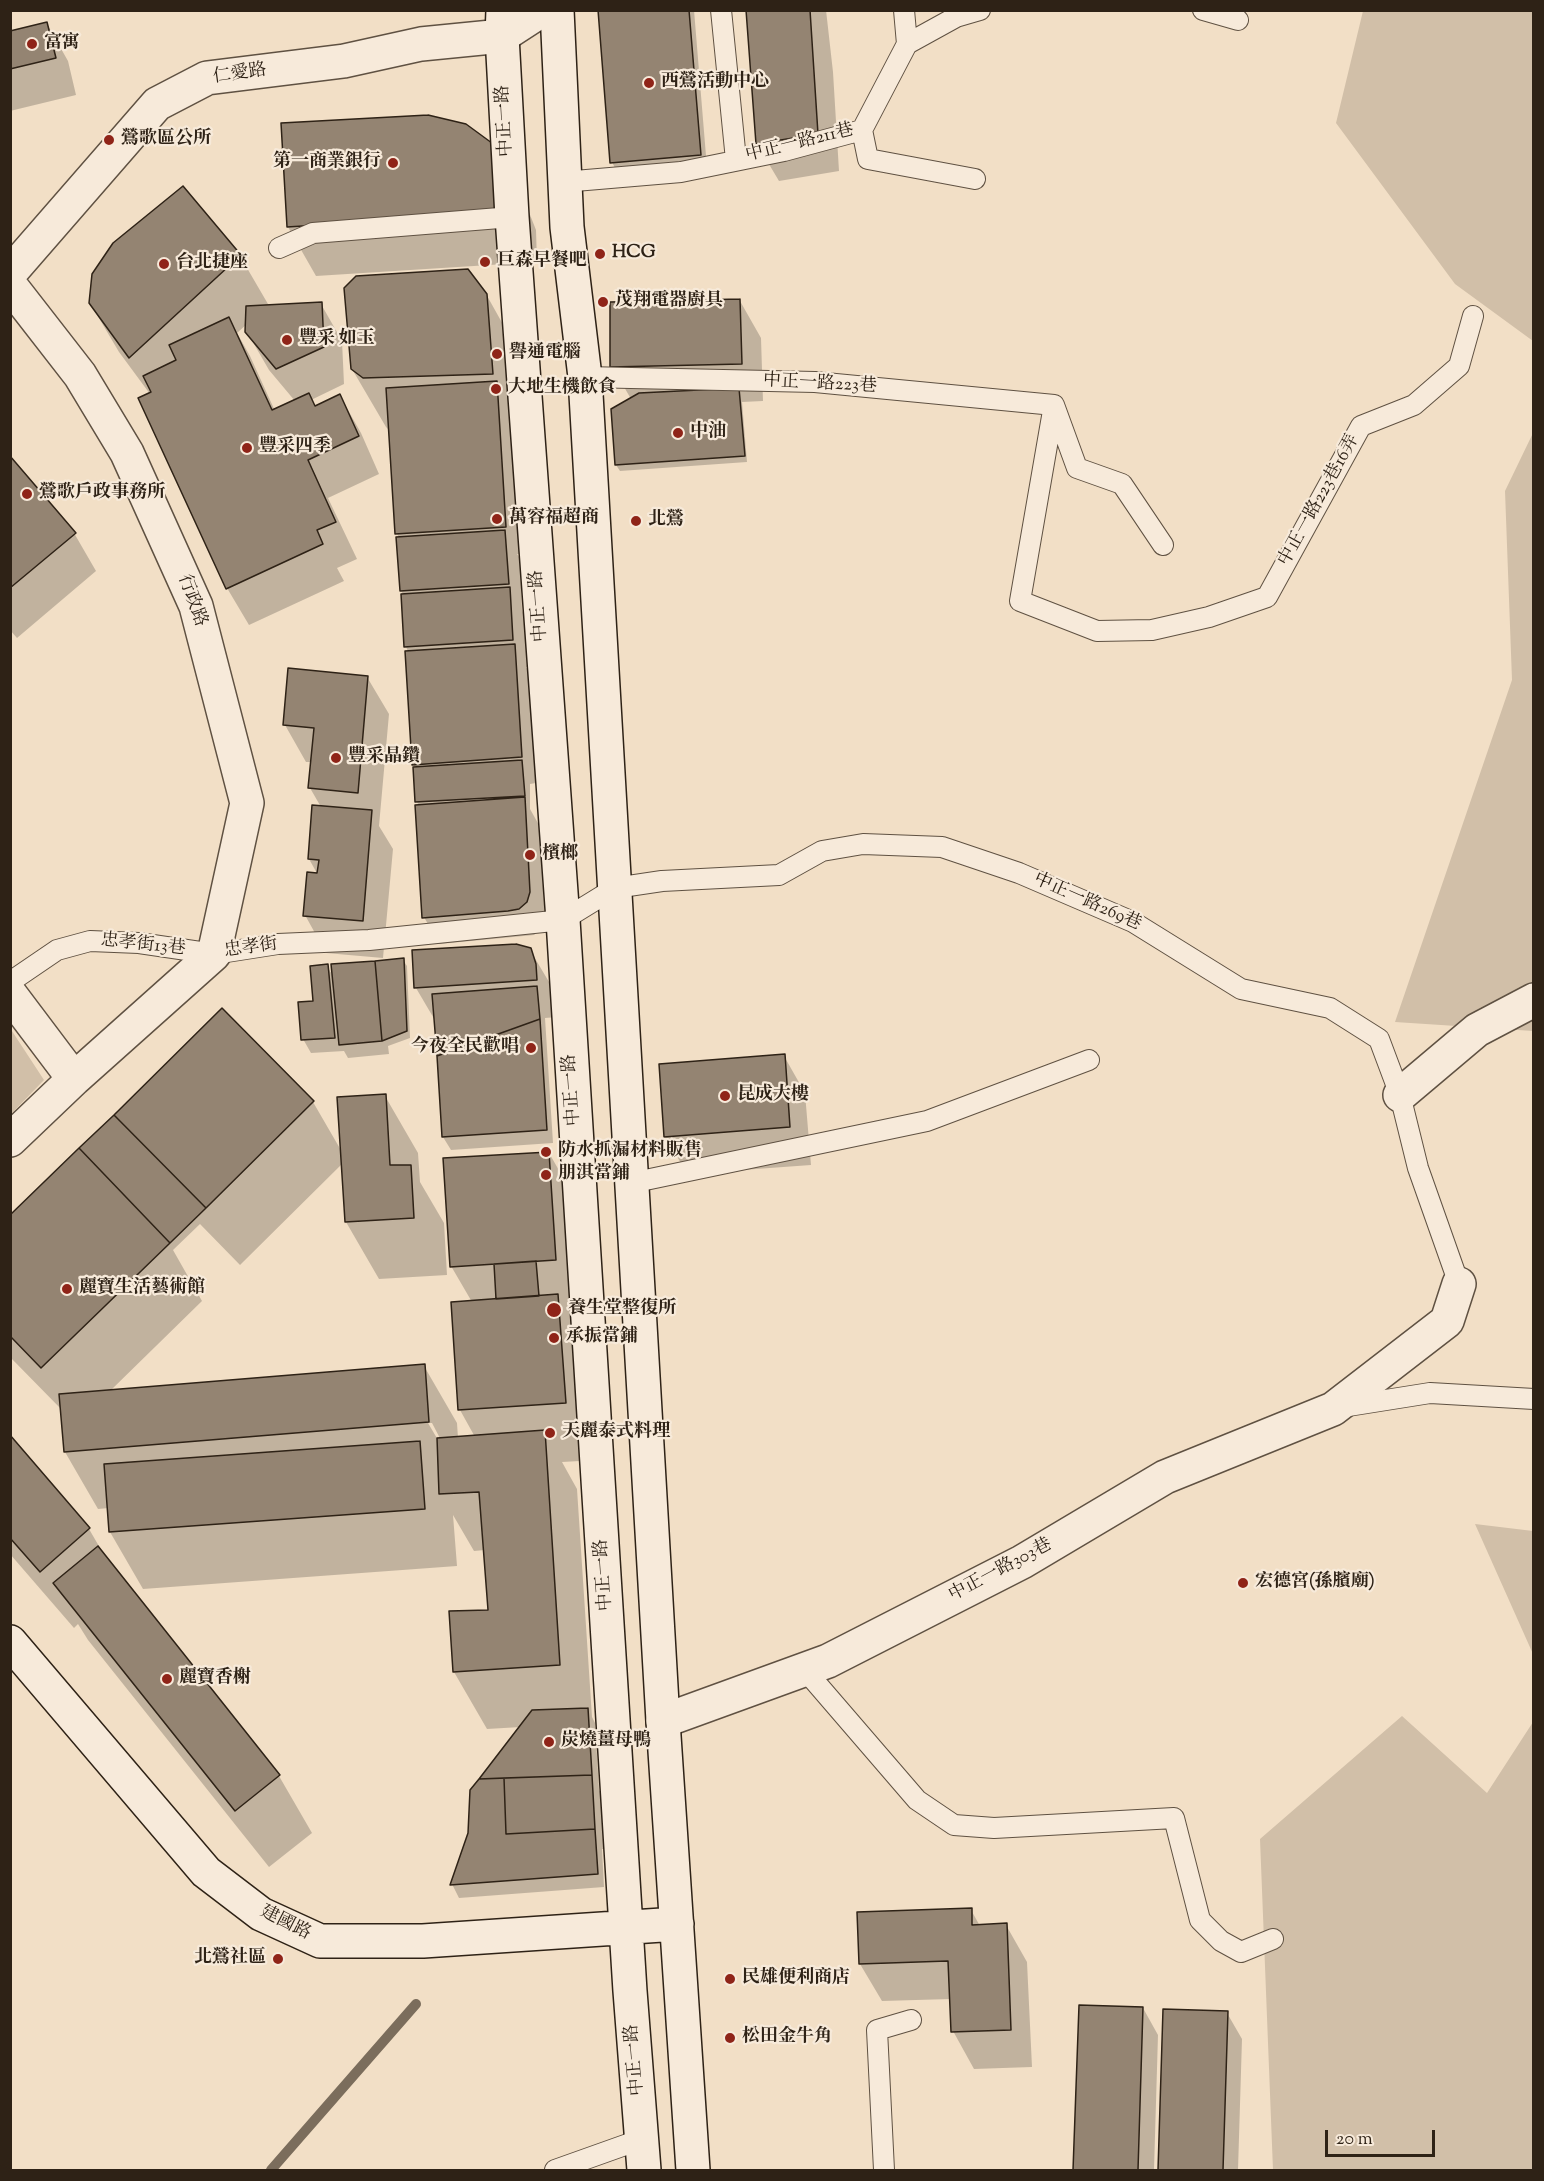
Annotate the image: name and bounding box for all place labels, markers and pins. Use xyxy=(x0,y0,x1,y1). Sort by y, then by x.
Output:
place label: 富寓 xyxy=(44,33,80,55)
marker: 富寓 xyxy=(25,37,39,51)
place label: 西鶯活動中心 xyxy=(661,72,769,94)
marker: 西鶯活動中心 xyxy=(642,76,656,90)
place label: 鶯歌區公所 xyxy=(121,129,211,151)
marker: 鶯歌區公所 xyxy=(102,133,116,147)
place label: 第一商業銀行 xyxy=(273,152,381,174)
marker: 第一商業銀行 xyxy=(386,156,400,170)
place label: HCG xyxy=(612,243,655,265)
marker: HCG xyxy=(593,247,607,261)
place label: 巨森早餐吧 xyxy=(497,251,587,273)
place label: 台北捷座 xyxy=(176,253,248,275)
marker: 巨森早餐吧 xyxy=(478,255,492,269)
marker: 台北捷座 xyxy=(157,257,171,271)
place label: 茂翔電器廚具 xyxy=(615,291,723,313)
marker: 茂翔電器廚具 xyxy=(596,295,610,309)
place label: 豐采 如玉 xyxy=(299,329,375,351)
marker: 豐采 如玉 xyxy=(280,333,294,347)
place label: 譽通電腦 xyxy=(509,343,581,365)
marker: 譽通電腦 xyxy=(490,347,504,361)
place label: 大地生機飲食 xyxy=(508,378,616,400)
marker: 大地生機飲食 xyxy=(489,382,503,396)
place label: 中油 xyxy=(690,422,726,444)
marker: 中油 xyxy=(671,426,685,440)
place label: 豐采四季 xyxy=(259,437,331,459)
marker: 豐采四季 xyxy=(240,441,254,455)
place label: 鶯歌戶政事務所 xyxy=(39,483,165,505)
marker: 鶯歌戶政事務所 xyxy=(20,487,34,501)
place label: 萬容福超商 xyxy=(509,508,599,530)
place label: 北鶯 xyxy=(648,510,684,532)
marker: 萬容福超商 xyxy=(490,512,504,526)
marker: 北鶯 xyxy=(629,514,643,528)
place label: 豐采晶鑽 xyxy=(348,747,420,769)
marker: 豐采晶鑽 xyxy=(329,751,343,765)
place label: 檳榔 xyxy=(542,844,578,866)
marker: 檳榔 xyxy=(523,848,537,862)
place label: 今夜全民歡唱 xyxy=(411,1037,519,1059)
marker: 今夜全民歡唱 xyxy=(524,1041,538,1055)
place label: 昆成大樓 xyxy=(737,1085,809,1107)
marker: 昆成大樓 xyxy=(718,1089,732,1103)
place label: 防水抓漏材料販售 xyxy=(558,1141,702,1163)
marker: 防水抓漏材料販售 xyxy=(539,1145,553,1159)
place label: 朋淇當鋪 xyxy=(558,1164,630,1186)
marker: 朋淇當鋪 xyxy=(539,1168,553,1182)
place label: 麗寶生活藝術館 xyxy=(79,1278,205,1300)
marker: 麗寶生活藝術館 xyxy=(60,1282,74,1296)
place label: 養生堂整復所 xyxy=(568,1299,676,1321)
marker: 養生堂整復所 xyxy=(545,1301,563,1319)
place label: 承振當鋪 xyxy=(566,1327,638,1349)
marker: 承振當鋪 xyxy=(547,1331,561,1345)
place label: 天麗泰式料理 xyxy=(562,1422,670,1444)
marker: 天麗泰式料理 xyxy=(543,1426,557,1440)
place label: 宏德宮(孫臏廟) xyxy=(1255,1572,1375,1594)
marker: 宏德宮(孫臏廟) xyxy=(1236,1576,1250,1590)
place label: 麗寶香榭 xyxy=(179,1668,251,1690)
marker: 麗寶香榭 xyxy=(160,1672,174,1686)
place label: 炭燒薑母鴨 xyxy=(561,1731,651,1753)
marker: 炭燒薑母鴨 xyxy=(542,1735,556,1749)
place label: 北鶯社區 xyxy=(194,1948,266,1970)
marker: 北鶯社區 xyxy=(271,1952,285,1966)
place label: 民雄便利商店 xyxy=(742,1968,850,1990)
marker: 民雄便利商店 xyxy=(723,1972,737,1986)
place label: 松田金牛角 xyxy=(742,2027,832,2049)
marker: 松田金牛角 xyxy=(723,2031,737,2045)

